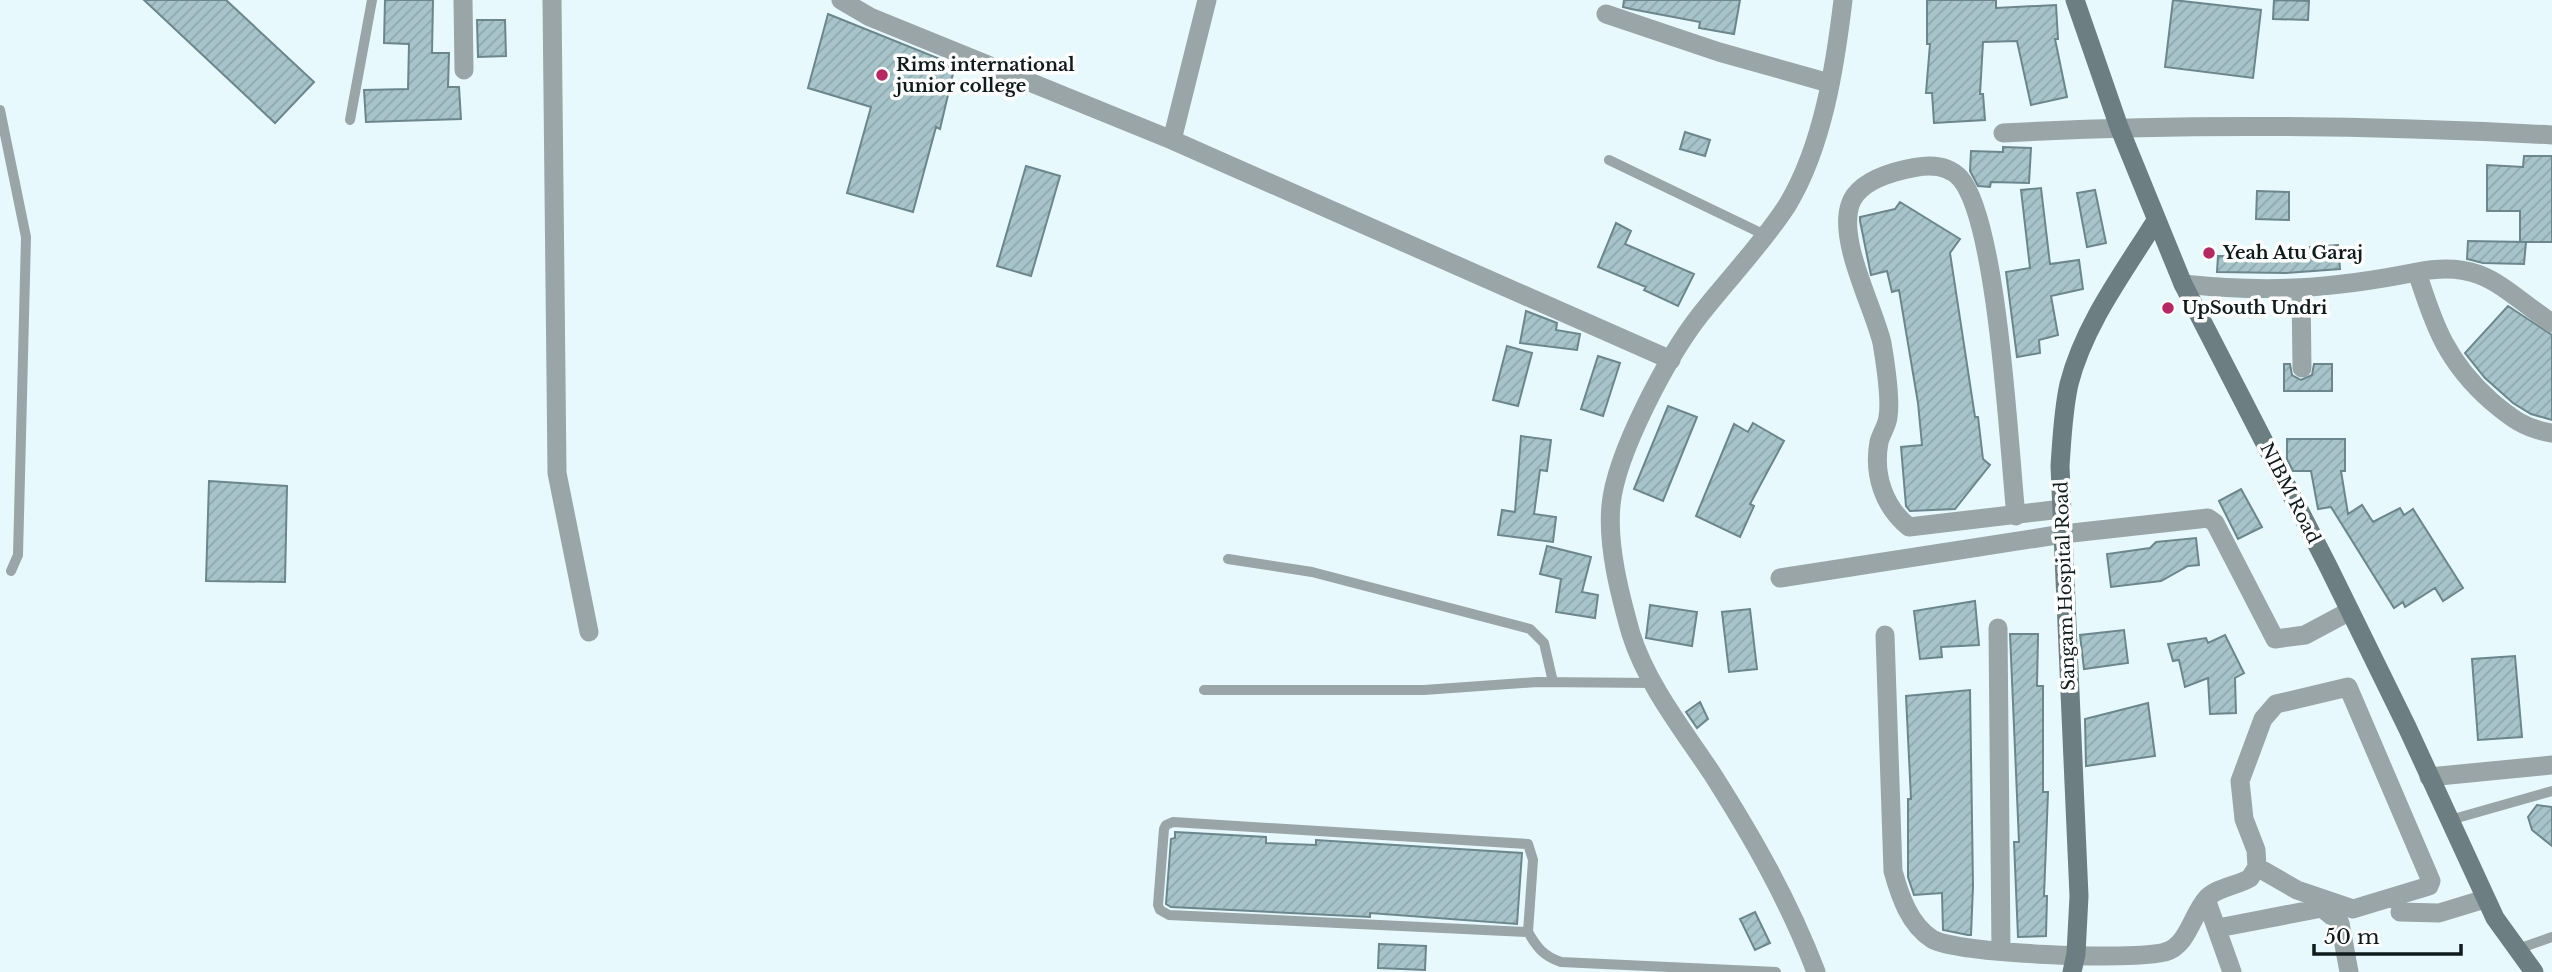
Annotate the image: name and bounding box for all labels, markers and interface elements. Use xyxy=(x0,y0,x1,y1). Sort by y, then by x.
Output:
place label: Rims international junior college xyxy=(893,54,1075,97)
marker: Rims international junior college xyxy=(874,67,890,83)
place label: Yeah Atu Garaj xyxy=(2222,242,2363,264)
marker: Yeah Atu Garaj xyxy=(2201,245,2217,261)
place label: UpSouth Undri xyxy=(2182,297,2328,319)
marker: UpSouth Undri xyxy=(2160,300,2176,316)
street label: NIBM Road xyxy=(2255,439,2325,547)
street label: Sangam Hospital Road xyxy=(2050,481,2080,691)
scale bar xyxy=(2314,912,2461,956)
text: 50 m xyxy=(2324,924,2380,950)

